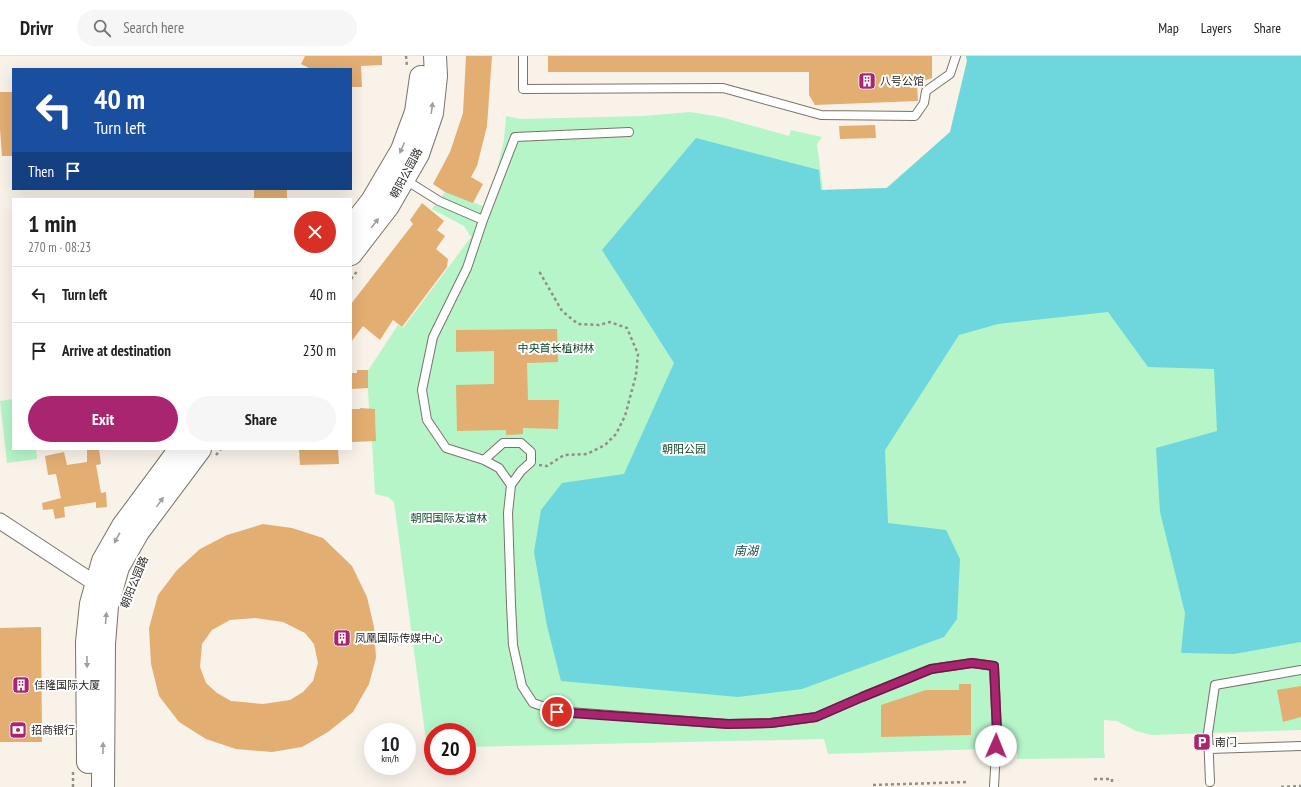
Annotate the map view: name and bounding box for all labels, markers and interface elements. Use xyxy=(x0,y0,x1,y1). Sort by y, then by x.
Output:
search box xyxy=(77,10,357,46)
text: Drivr xyxy=(20,16,53,40)
icon: search xyxy=(91,17,113,39)
text: Search here xyxy=(123,18,184,37)
text: Map xyxy=(1158,19,1179,37)
text: Layers xyxy=(1201,19,1232,37)
text: Share xyxy=(1254,19,1281,37)
building icon: 八号公馆 xyxy=(857,71,877,91)
place label: 八号公馆 xyxy=(880,74,924,88)
text: 40 m xyxy=(94,80,145,117)
icon: left xyxy=(28,84,80,136)
one-way arrow xyxy=(429,102,435,114)
text: Turn left xyxy=(94,116,146,139)
one-way arrow xyxy=(399,142,406,154)
street label: 朝阳公园路 xyxy=(387,145,425,201)
icon: arrive xyxy=(62,160,84,182)
text: Then xyxy=(28,162,54,181)
text: 1 min xyxy=(28,208,76,239)
button: close xyxy=(294,211,336,253)
one-way arrow xyxy=(371,217,379,228)
text: 270 m · 08:23 xyxy=(28,239,91,256)
icon: left xyxy=(28,284,50,306)
text: Turn left xyxy=(62,285,107,304)
text: 40 m xyxy=(310,285,336,304)
icon: arrive xyxy=(28,340,50,362)
text: Arrive at destination xyxy=(62,341,171,360)
text: 230 m xyxy=(303,341,336,360)
park label: 中央首长植树林 xyxy=(518,341,595,355)
button: Exit xyxy=(28,396,178,442)
button: Share xyxy=(186,396,336,442)
park label: 朝阳公园 xyxy=(662,442,706,456)
one-way arrow xyxy=(156,497,164,508)
park label: 朝阳国际友谊林 xyxy=(411,511,488,525)
one-way arrow xyxy=(113,532,120,543)
water label: 南湖 xyxy=(734,543,760,558)
street label: 朝阳公园路 xyxy=(117,554,151,610)
one-way arrow xyxy=(103,612,109,624)
building icon: 凤凰国际传媒中心 xyxy=(332,628,352,648)
place label: 凤凰国际传媒中心 xyxy=(355,631,443,645)
one-way arrow xyxy=(84,656,90,669)
building icon: 佳隆国际大厦 xyxy=(11,675,31,695)
place label: 佳隆国际大厦 xyxy=(34,678,100,692)
pin xyxy=(540,695,574,729)
icon: arrive xyxy=(546,701,568,723)
bank icon: 招商银行 xyxy=(8,720,28,740)
place label: 招商银行 xyxy=(31,723,75,737)
speed limit sign: 20 xyxy=(424,723,476,775)
position arrow xyxy=(975,725,1017,767)
text: 10 xyxy=(380,731,400,757)
parking icon: 南门 xyxy=(1192,732,1212,752)
place label: 南门 xyxy=(1215,735,1237,749)
one-way arrow xyxy=(100,741,106,754)
text: km/h xyxy=(381,752,399,765)

